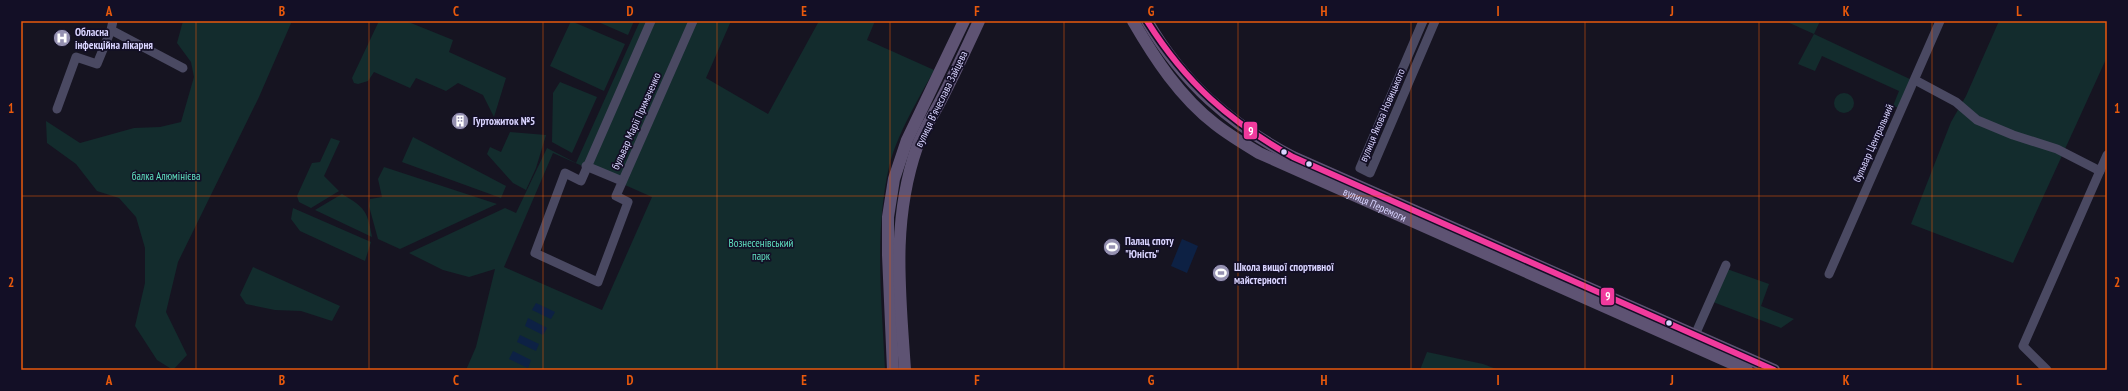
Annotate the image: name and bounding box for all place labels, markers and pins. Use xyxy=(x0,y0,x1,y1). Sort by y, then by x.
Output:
place label: Обласна інфекційна лікарня xyxy=(75,25,153,52)
hospital icon: Обласна інфекційна лікарня xyxy=(52,28,72,48)
building icon: Гуртожиток №5 xyxy=(450,111,470,131)
place label: Гуртожиток №5 xyxy=(473,114,535,128)
unlabelled marker xyxy=(1279,147,1289,157)
unlabelled marker xyxy=(1304,159,1314,169)
place label: Палац споту "Юність" xyxy=(1125,234,1174,261)
sports icon: Палац споту "Юність" xyxy=(1102,237,1122,257)
place label: Школа вищої спортивної майстерності xyxy=(1234,260,1334,287)
sports icon: Школа вищої спортивної майстерності xyxy=(1211,263,1231,283)
unlabelled marker xyxy=(1664,318,1674,328)

